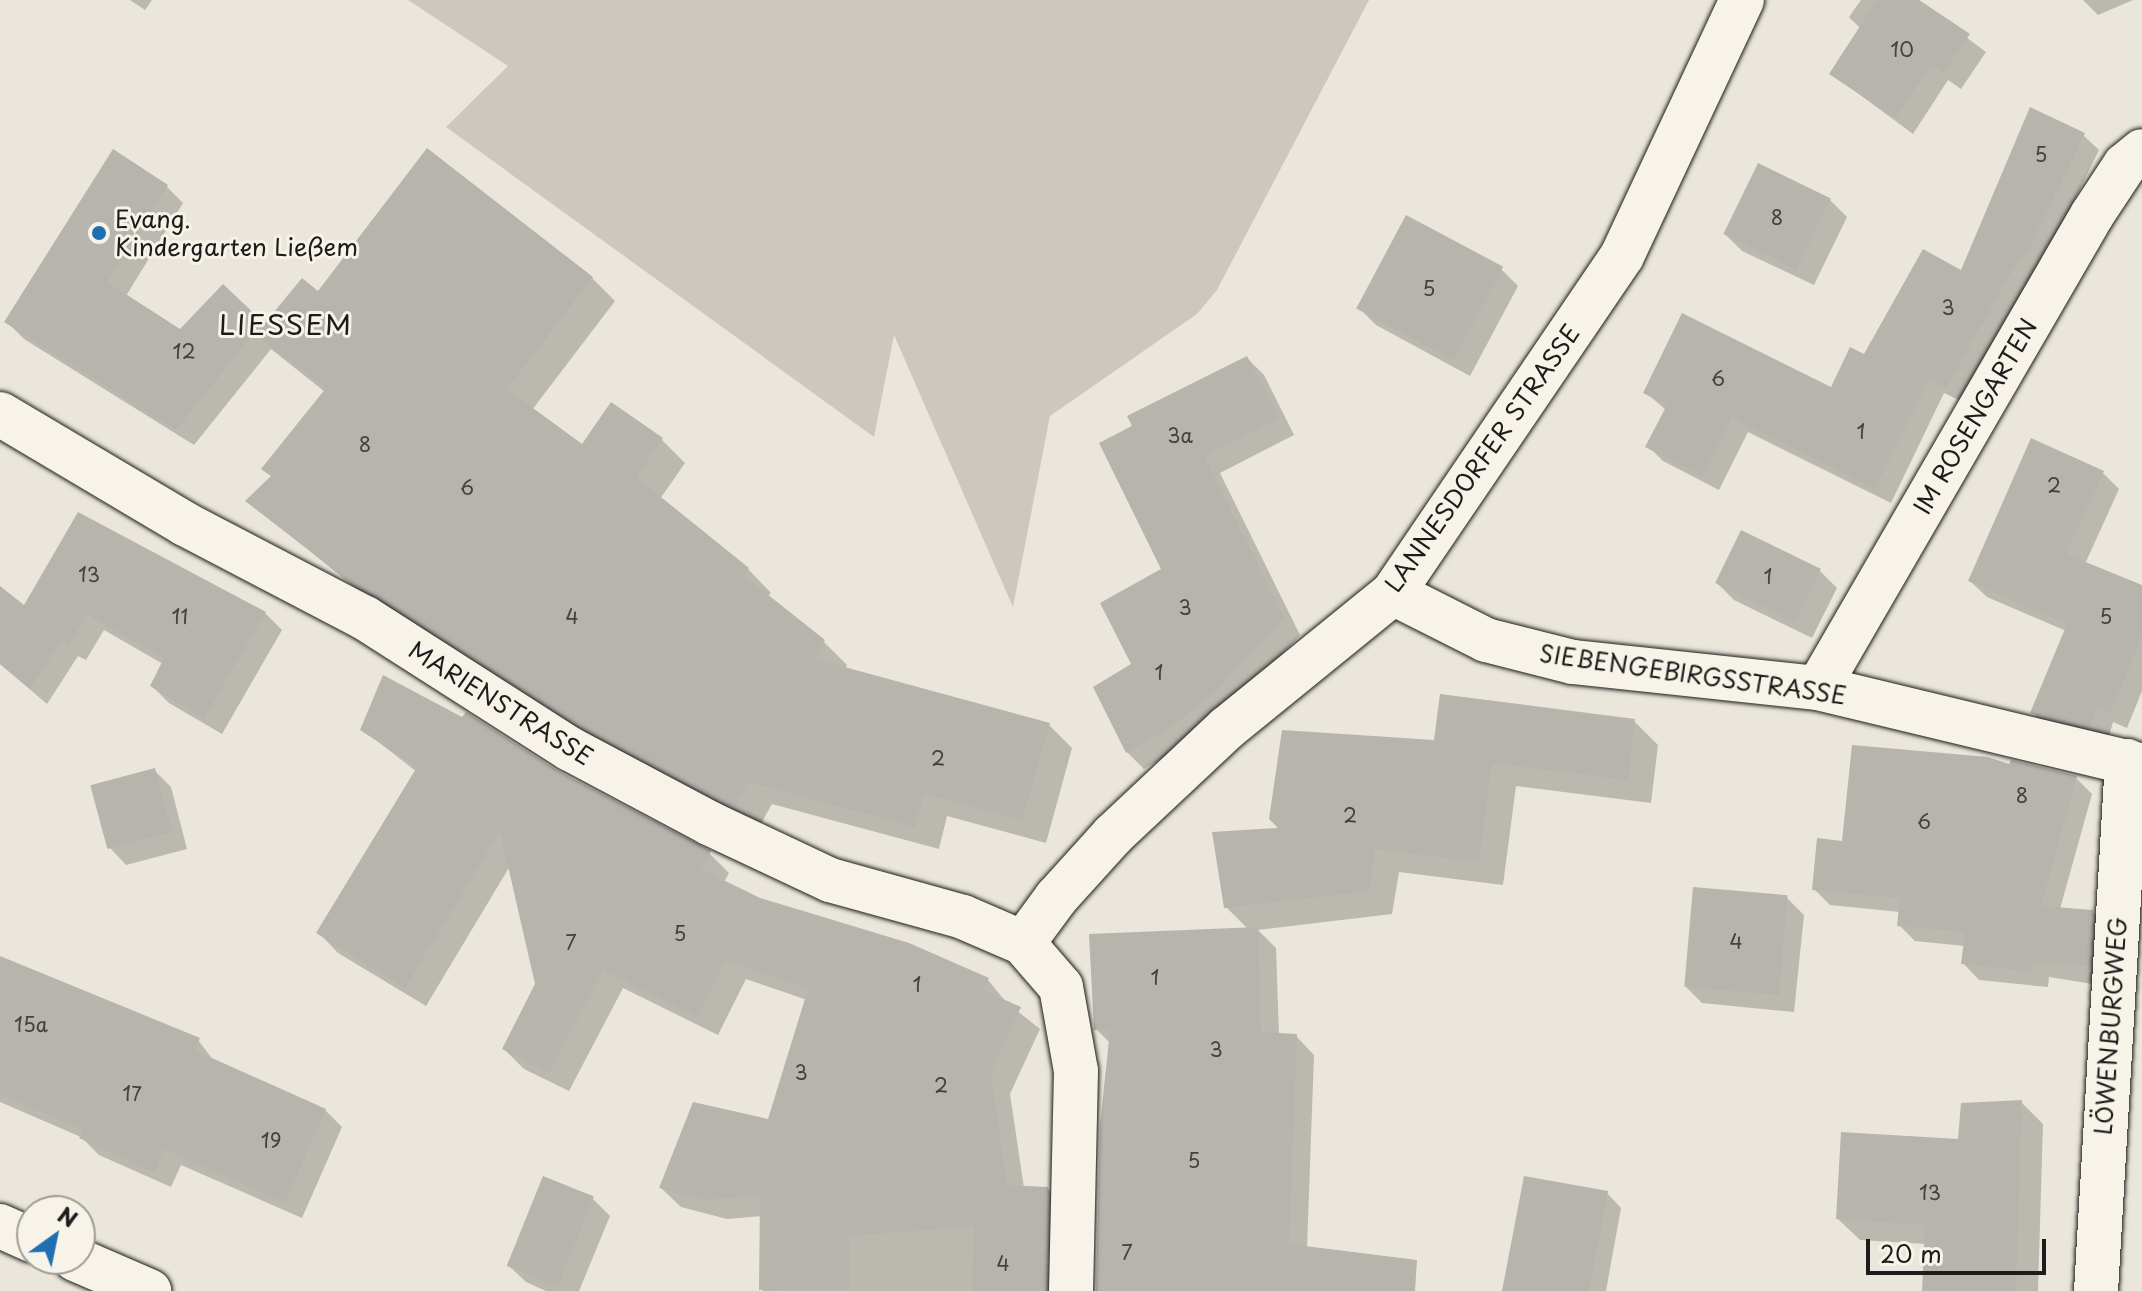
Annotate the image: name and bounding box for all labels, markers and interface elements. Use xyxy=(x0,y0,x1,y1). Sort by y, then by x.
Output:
house number: 10 xyxy=(1890,37,1914,61)
house number: 5 xyxy=(2035,142,2047,166)
place label: Evang. Kindergarten Ließem xyxy=(115,205,358,261)
house number: 8 xyxy=(1771,205,1783,229)
marker: Evang. Kindergarten Ließem xyxy=(90,224,108,242)
house number: 5 xyxy=(1423,276,1435,300)
house number: 3 xyxy=(1941,295,1955,319)
district label: LIESSEM xyxy=(218,307,354,341)
street label: IM ROSENGARTEN xyxy=(1907,313,2043,519)
street label: LANNESDORFER STRASSE xyxy=(1379,319,1585,597)
house number: 12 xyxy=(172,339,196,363)
house number: 6 xyxy=(1711,366,1725,390)
house number: 1 xyxy=(1857,419,1865,443)
house number: 3a xyxy=(1167,423,1193,447)
house number: 8 xyxy=(359,432,371,456)
house number: 2 xyxy=(2047,473,2061,497)
house number: 6 xyxy=(460,475,474,499)
house number: 13 xyxy=(78,562,100,586)
house number: 1 xyxy=(1764,564,1772,588)
house number: 3 xyxy=(1178,595,1192,619)
house number: 11 xyxy=(172,604,188,628)
house number: 4 xyxy=(565,604,579,628)
house number: 5 xyxy=(2100,604,2112,628)
street label: MARIENSTRASSE xyxy=(404,635,598,771)
street label: SIEBENGEBIRGSSTRASSE xyxy=(1538,638,1848,710)
house number: 1 xyxy=(1155,660,1163,684)
house number: 2 xyxy=(931,746,945,770)
house number: 8 xyxy=(2016,783,2028,807)
house number: 2 xyxy=(1343,803,1357,827)
house number: 6 xyxy=(1917,809,1931,833)
street label: LÖWENBURGWEG xyxy=(2088,916,2132,1136)
house number: 5 xyxy=(674,921,686,945)
house number: 4 xyxy=(1729,929,1743,953)
house number: 7 xyxy=(565,930,577,954)
house number: 1 xyxy=(1151,965,1159,989)
house number: 1 xyxy=(913,972,921,996)
house number: 15a xyxy=(14,1012,48,1036)
house number: 3 xyxy=(1209,1037,1223,1061)
house number: 3 xyxy=(794,1060,808,1084)
house number: 2 xyxy=(934,1073,948,1097)
house number: 17 xyxy=(122,1081,142,1105)
house number: 19 xyxy=(261,1128,281,1152)
house number: 5 xyxy=(1188,1148,1200,1172)
house number: 13 xyxy=(1919,1180,1941,1204)
north arrow xyxy=(16,1195,96,1275)
text: N xyxy=(52,1198,85,1235)
scale bar xyxy=(1870,1223,2050,1273)
text: 20 m xyxy=(1880,1235,1942,1271)
house number: 7 xyxy=(1121,1240,1133,1264)
house number: 4 xyxy=(996,1251,1010,1275)

